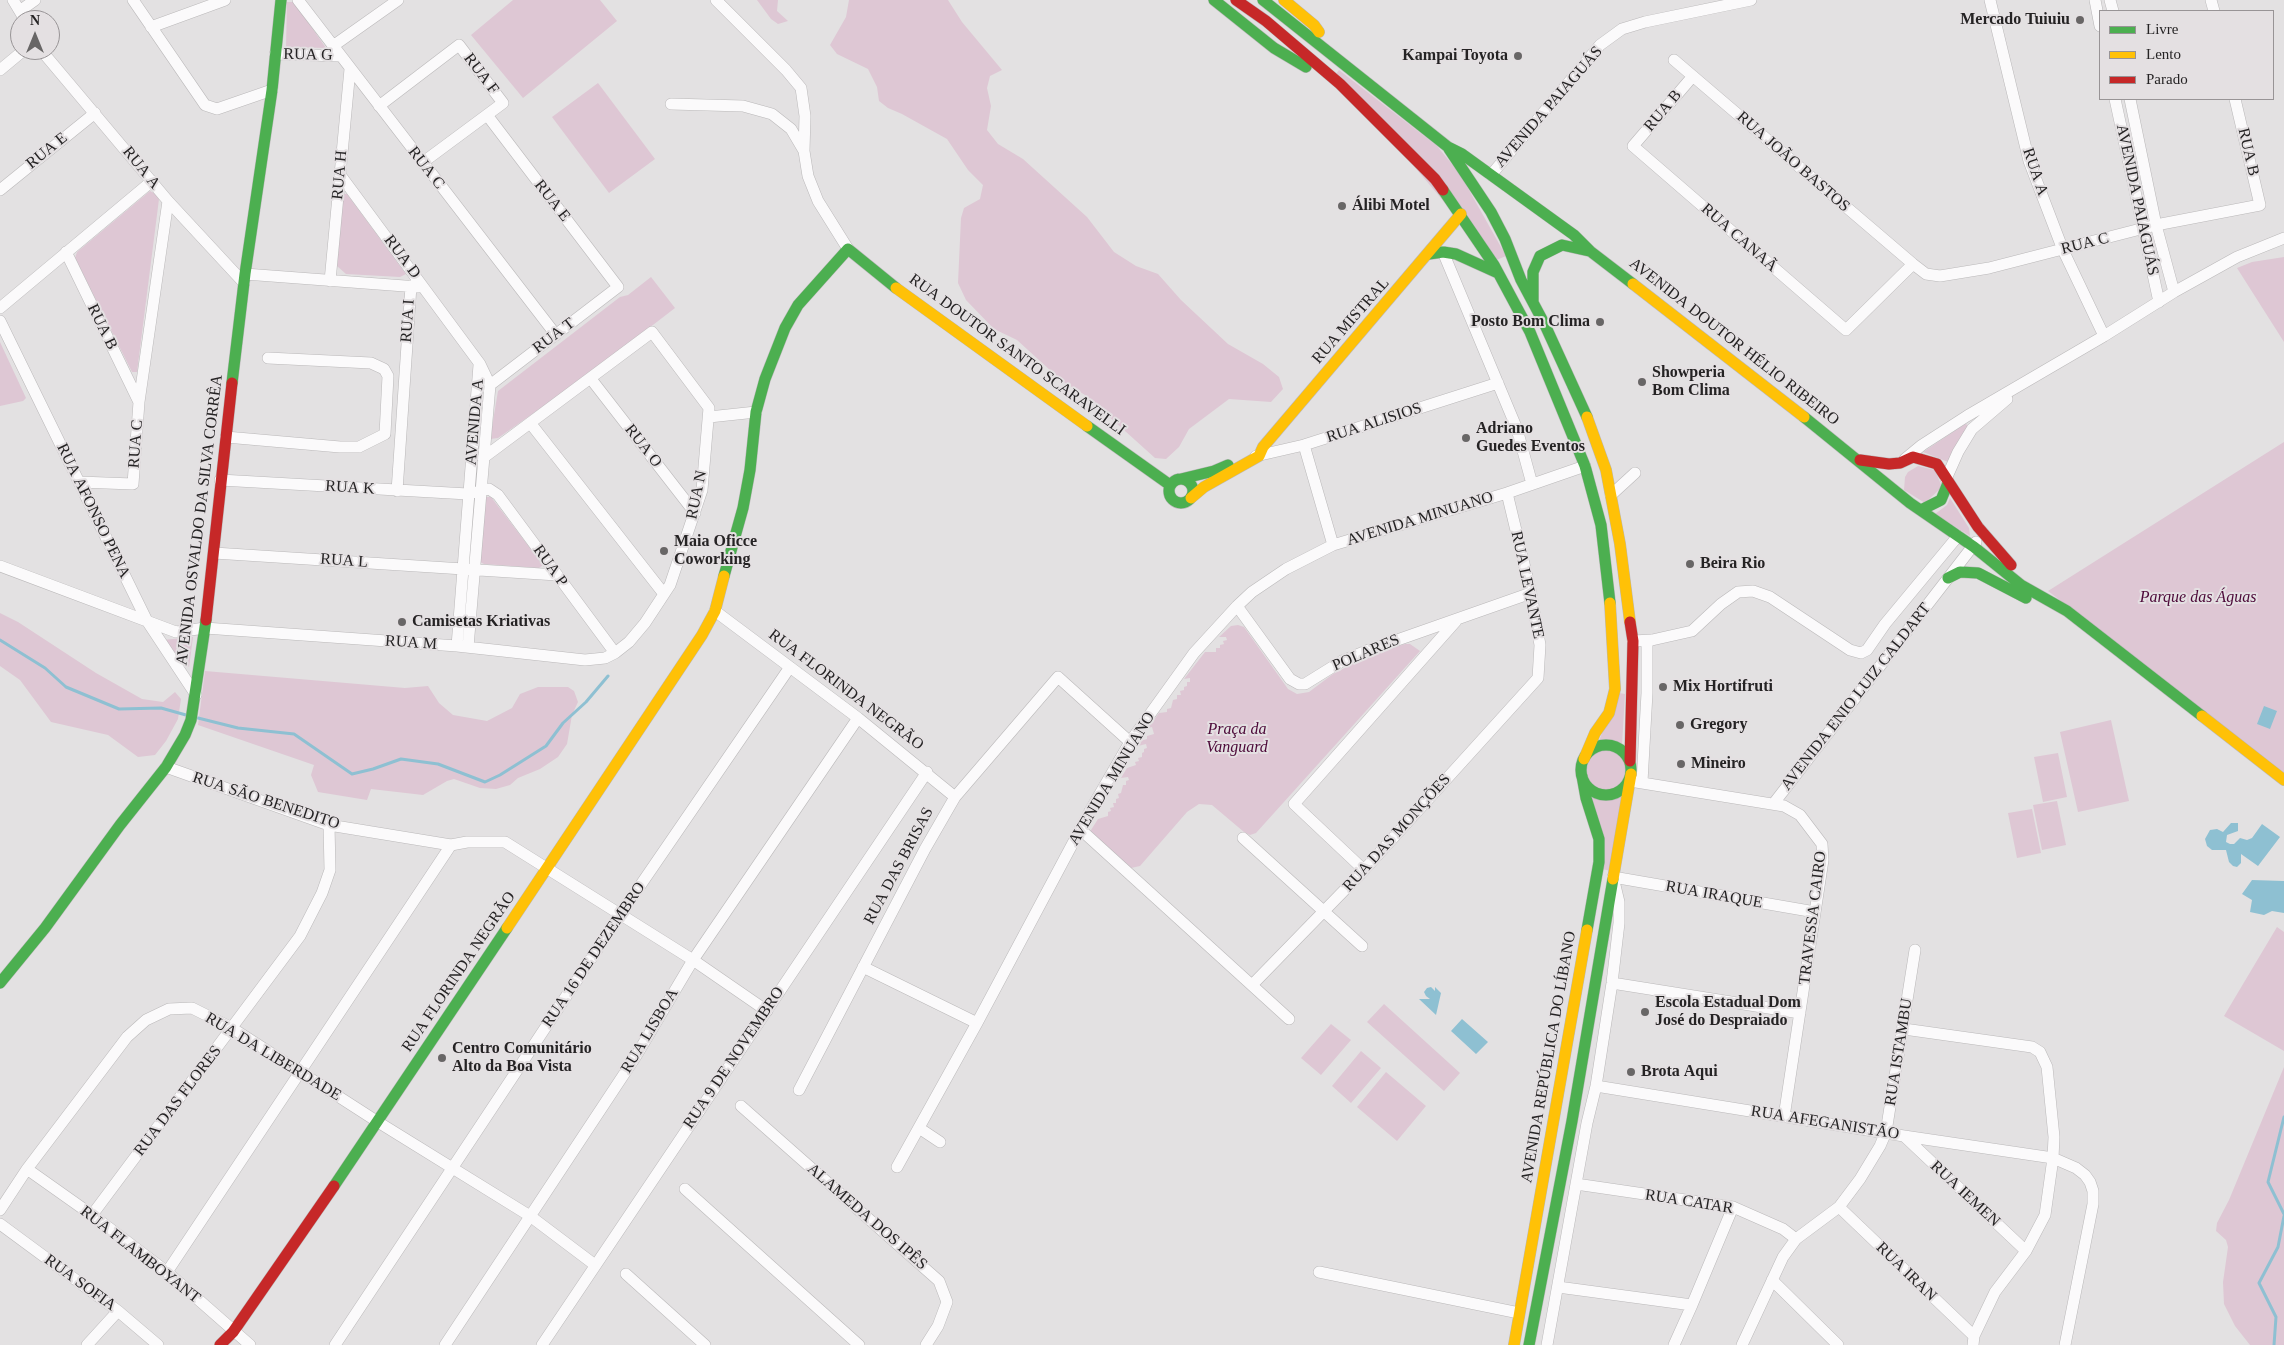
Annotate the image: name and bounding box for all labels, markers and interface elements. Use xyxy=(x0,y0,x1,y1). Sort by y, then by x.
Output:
north arrow xyxy=(10,10,60,60)
place label: Mercado Tuiuiu xyxy=(1960,10,2070,30)
legend xyxy=(2099,10,2274,100)
text: N xyxy=(30,13,40,28)
marker: Mercado Tuiuiu xyxy=(2074,14,2086,26)
text: Livre xyxy=(2146,21,2178,37)
street label: AVENIDA PAIAGUÁS xyxy=(1491,42,1607,172)
street label: RUA G xyxy=(283,45,333,65)
place label: Kampai Toyota xyxy=(1402,46,1508,66)
text: Lento xyxy=(2146,46,2181,62)
street label: RUA F xyxy=(459,50,503,98)
marker: Kampai Toyota xyxy=(1512,50,1524,62)
text: Parado xyxy=(2146,71,2188,87)
street label: RUA B xyxy=(1640,86,1686,136)
street label: RUA JOÃO BASTOS xyxy=(1732,108,1854,216)
street label: AVENIDA PAIAGUÁS xyxy=(2112,123,2162,277)
street label: RUA B xyxy=(2233,126,2263,178)
street label: RUA E xyxy=(22,129,72,173)
street label: RUA A xyxy=(118,143,164,193)
street label: RUA C xyxy=(404,143,448,193)
street label: RUA A xyxy=(2018,146,2052,198)
street label: RUA H xyxy=(328,150,352,200)
street label: RUA E xyxy=(530,176,574,226)
place label: Álibi Motel xyxy=(1352,196,1430,216)
marker: Álibi Motel xyxy=(1336,200,1348,212)
street label: RUA CANAÃ xyxy=(1697,200,1781,276)
street label: RUA C xyxy=(2059,229,2111,259)
street label: RUA D xyxy=(379,232,425,282)
street label: AVENIDA DOUTOR HÉLIO RIBEIRO xyxy=(1625,254,1843,430)
street label: RUA DOUTOR SANTO SCARAVELLI xyxy=(905,270,1129,440)
street label: RUA MISTRAL xyxy=(1308,274,1394,368)
street label: RUA I xyxy=(397,299,419,343)
street label: RUA B xyxy=(83,301,121,353)
place label: Posto Bom Clima xyxy=(1471,312,1590,332)
street label: RUA T xyxy=(529,314,579,358)
marker: Posto Bom Clima xyxy=(1594,316,1606,328)
place label: Showperia Bom Clima xyxy=(1652,363,1730,401)
street label: AVENIDA OSVALDO DA SILVA CORRÊA xyxy=(173,374,227,666)
marker: Showperia Bom Clima xyxy=(1636,376,1648,388)
street label: AVENIDA A xyxy=(462,378,488,466)
street label: RUA ALISIOS xyxy=(1324,399,1424,447)
street label: RUA C xyxy=(125,419,147,469)
place label: Adriano Guedes Eventos xyxy=(1476,419,1585,457)
street label: RUA O xyxy=(620,421,666,471)
marker: Adriano Guedes Eventos xyxy=(1460,432,1472,444)
street label: RUA AFONSO PENA xyxy=(52,440,134,582)
street label: RUA N xyxy=(682,469,712,521)
street label: RUA K xyxy=(325,477,375,499)
street label: AVENIDA MINUANO xyxy=(1344,488,1496,550)
street label: RUA LEVANTE xyxy=(1506,529,1548,641)
place label: Maia Oficce Coworking xyxy=(674,532,757,570)
street label: RUA P xyxy=(529,541,571,591)
marker: Maia Oficce Coworking xyxy=(658,545,670,557)
street label: RUA L xyxy=(320,550,368,572)
place label: Beira Rio xyxy=(1700,554,1765,574)
marker: Beira Rio xyxy=(1684,558,1696,570)
park label: Parque das Águas xyxy=(2140,588,2256,608)
street label: AVENIDA ENIO LUIZ CALDART xyxy=(1777,600,1935,794)
place label: Camisetas Kriativas xyxy=(412,612,550,632)
marker: Camisetas Kriativas xyxy=(396,616,408,628)
street label: RUA FLORINDA NEGRÃO xyxy=(765,625,927,755)
street label: POLARES xyxy=(1330,630,1402,676)
street label: RUA M xyxy=(384,632,438,654)
place label: Mix Hortifruti xyxy=(1673,677,1773,697)
marker: Mix Hortifruti xyxy=(1657,681,1669,693)
street label: AVENIDA MINUANO xyxy=(1065,709,1159,849)
place label: Gregory xyxy=(1690,715,1747,735)
marker: Gregory xyxy=(1674,719,1686,731)
park label: Praça da Vanguard xyxy=(1206,720,1268,758)
place label: Mineiro xyxy=(1691,754,1746,774)
marker: Mineiro xyxy=(1675,758,1687,770)
street label: RUA SÃO BENEDITO xyxy=(190,768,342,834)
street label: RUA DAS MONÇÕES xyxy=(1339,770,1455,896)
street label: RUA DAS BRISAS xyxy=(860,804,938,928)
street label: TRAVESSA CAIRO xyxy=(1795,850,1831,986)
street label: RUA IRAQUE xyxy=(1664,877,1764,913)
street label: RUA 16 DE DEZEMBRO xyxy=(538,879,650,1031)
street label: RUA FLORINDA NEGRÃO xyxy=(398,888,520,1056)
street label: AVENIDA REPÚBLICA DO LÍBANO xyxy=(1517,930,1581,1184)
street label: RUA 9 DE NOVEMBRO xyxy=(679,984,789,1132)
street label: RUA LISBOA xyxy=(617,985,683,1077)
place label: Escola Estadual Dom José do Despraiado xyxy=(1655,993,1801,1031)
street label: RUA ISTAMBU xyxy=(1881,997,1917,1107)
marker: Escola Estadual Dom José do Despraiado xyxy=(1639,1006,1651,1018)
street label: RUA DA LIBERDADE xyxy=(201,1009,345,1105)
place label: Centro Comunitário Alto da Boa Vista xyxy=(452,1039,592,1077)
street label: RUA DAS FLORES xyxy=(130,1042,226,1160)
marker: Centro Comunitário Alto da Boa Vista xyxy=(436,1052,448,1064)
place label: Brota Aqui xyxy=(1641,1062,1718,1082)
marker: Brota Aqui xyxy=(1625,1066,1637,1078)
street label: RUA AFEGANISTÃO xyxy=(1750,1102,1900,1144)
street label: RUA IEMEN xyxy=(1926,1157,2004,1231)
street label: ALAMEDA DOS IPÊS xyxy=(803,1160,931,1274)
street label: RUA CATAR xyxy=(1644,1186,1734,1218)
street label: RUA FLAMBOYANT xyxy=(76,1202,204,1308)
street label: RUA IRAN xyxy=(1872,1238,1940,1306)
street label: RUA SOFIA xyxy=(40,1251,120,1315)

